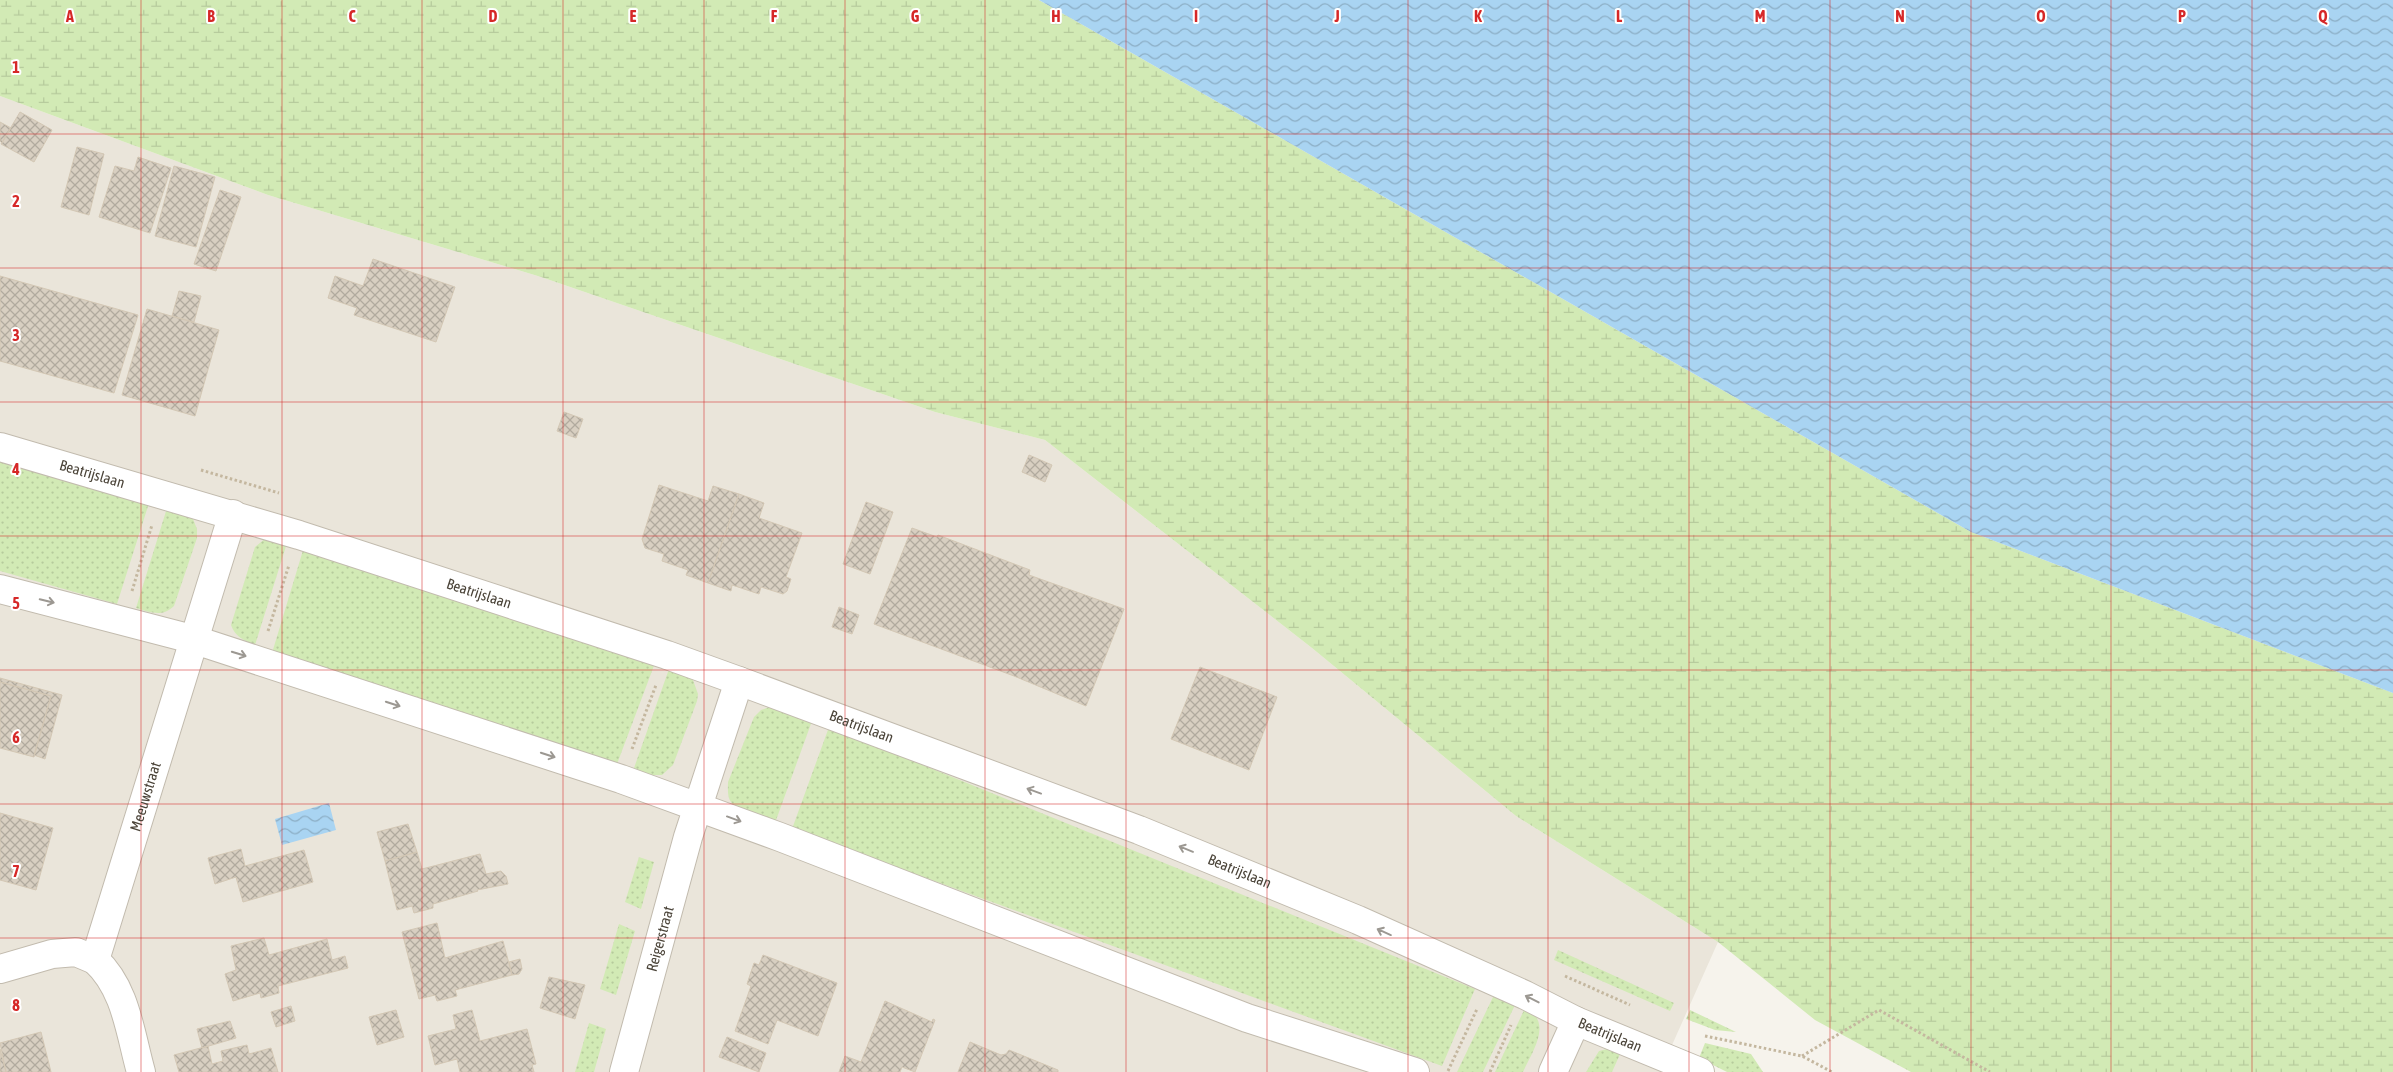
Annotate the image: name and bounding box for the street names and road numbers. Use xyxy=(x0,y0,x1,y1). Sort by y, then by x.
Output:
street label: Beatrijslaan xyxy=(58,456,127,491)
street label: Beatrijslaan xyxy=(445,575,514,612)
street label: Beatrijslaan xyxy=(827,706,896,746)
street label: Meeuwstraat xyxy=(126,760,164,833)
street label: Beatrijslaan xyxy=(1206,850,1274,892)
street label: Reigerstraat xyxy=(643,904,677,973)
street label: Beatrijslaan xyxy=(1576,1014,1644,1055)

